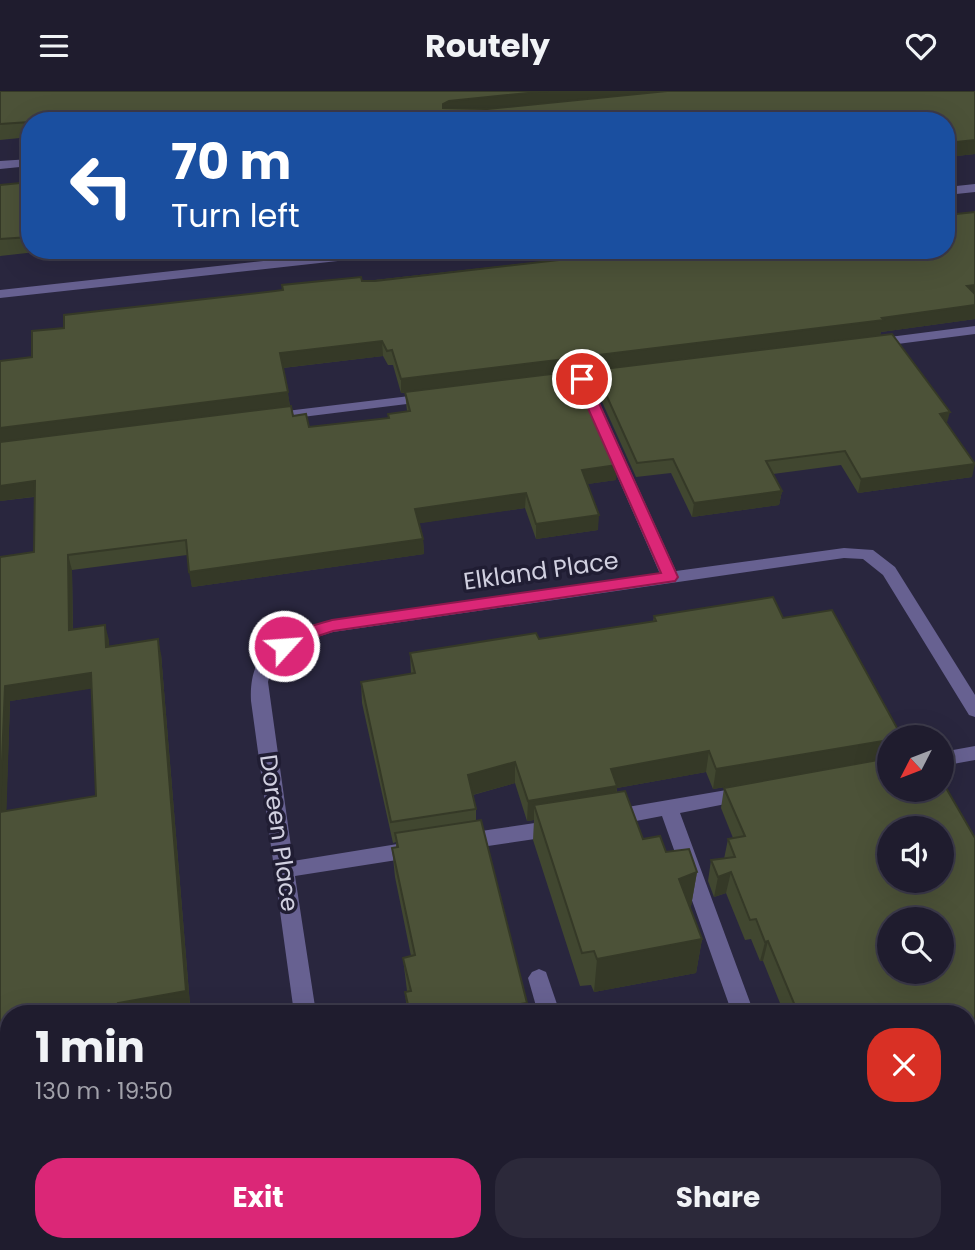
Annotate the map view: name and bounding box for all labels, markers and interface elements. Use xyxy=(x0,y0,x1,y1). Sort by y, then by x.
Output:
text: Routely xyxy=(425,23,550,68)
icon: menu xyxy=(35,27,73,65)
icon: heart xyxy=(902,27,940,65)
text: 70 m xyxy=(171,128,291,196)
icon: left xyxy=(56,140,147,231)
text: Turn left xyxy=(171,193,300,238)
pin xyxy=(552,349,612,409)
icon: arrive xyxy=(563,360,601,398)
street label: Elkland Place xyxy=(461,543,621,598)
position arrow xyxy=(247,609,321,683)
north arrow xyxy=(877,725,954,801)
map controls xyxy=(877,725,954,984)
street label: Doreen Place xyxy=(252,752,307,914)
button: sound xyxy=(877,816,954,893)
button: search xyxy=(877,907,954,984)
text: 1 min xyxy=(35,1018,145,1077)
button: close xyxy=(867,1028,941,1102)
text: 130 m · 19:50 xyxy=(35,1075,173,1107)
button: Exit xyxy=(35,1158,481,1238)
button: Share xyxy=(495,1158,941,1238)

